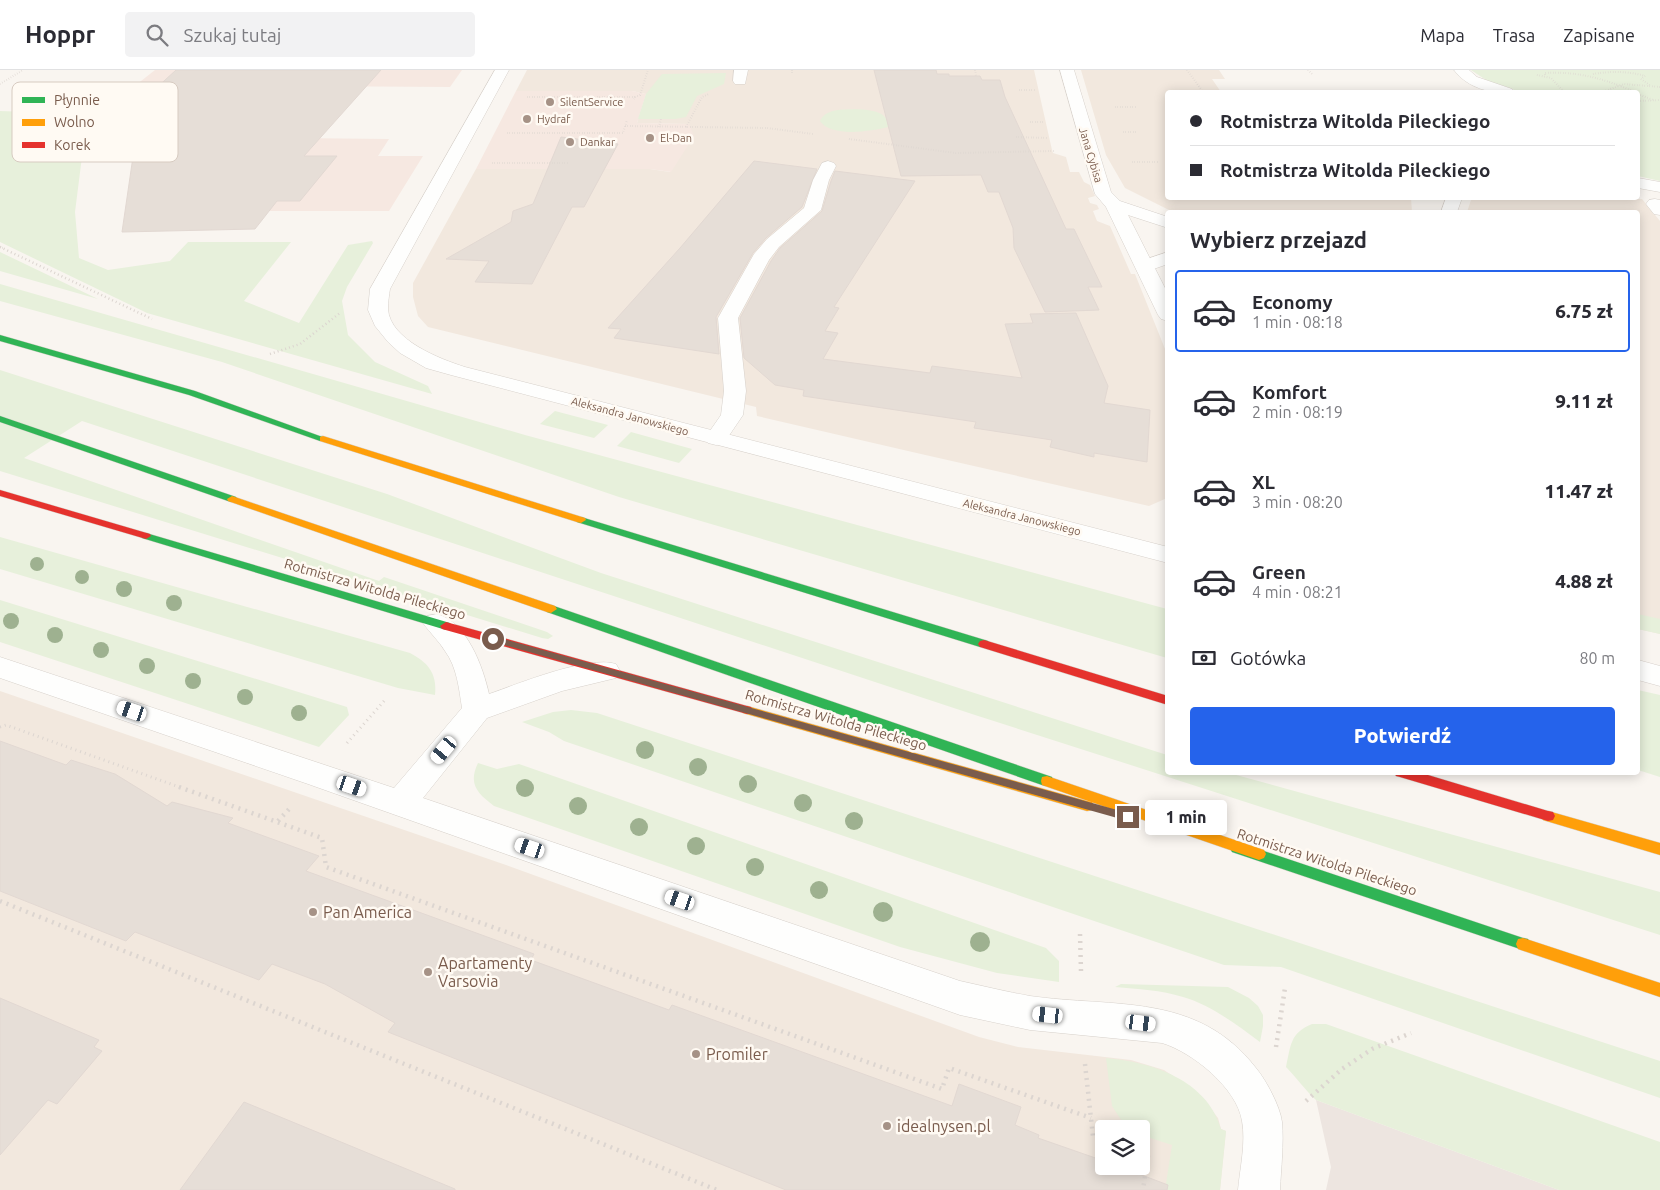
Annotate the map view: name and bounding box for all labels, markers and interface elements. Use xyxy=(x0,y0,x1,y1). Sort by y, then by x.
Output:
search box xyxy=(125,12,475,57)
text: Hoppr xyxy=(25,21,95,48)
icon: search xyxy=(143,21,171,49)
text: Szukaj tutaj xyxy=(183,24,281,46)
text: Mapa xyxy=(1420,25,1465,45)
text: Trasa xyxy=(1493,25,1535,45)
text: Zapisane xyxy=(1563,25,1635,45)
legend xyxy=(12,82,178,162)
text: Płynnie xyxy=(54,92,100,108)
marker: SilentService xyxy=(544,96,556,108)
place label: SilentService xyxy=(560,96,623,108)
text: Rotmistrza Witolda Pileckiego xyxy=(1220,110,1490,132)
marker: Hydraf xyxy=(521,113,533,125)
place label: Hydraf xyxy=(537,113,571,125)
text: Wolno xyxy=(54,114,95,130)
street label: Jana Cybisa xyxy=(1077,126,1105,184)
marker: El-Dan xyxy=(644,132,656,144)
place label: El-Dan xyxy=(660,132,692,144)
marker: Dankar xyxy=(564,136,576,148)
place label: Dankar xyxy=(580,136,616,148)
text: Korek xyxy=(54,137,91,153)
text: Rotmistrza Witolda Pileckiego xyxy=(1220,159,1490,181)
text: Wybierz przejazd xyxy=(1190,227,1367,252)
icon: car xyxy=(1192,289,1237,334)
text: Economy xyxy=(1252,291,1333,313)
text: 6.75 zł xyxy=(1555,300,1613,322)
text: 1 min · 08:18 xyxy=(1252,313,1343,331)
icon: car xyxy=(1192,379,1237,424)
text: Komfort xyxy=(1252,381,1327,403)
text: 9.11 zł xyxy=(1555,390,1613,412)
street label: Aleksandra Janowskiego xyxy=(570,395,690,437)
text: 2 min · 08:19 xyxy=(1252,403,1343,421)
icon: car xyxy=(1192,469,1237,514)
text: XL xyxy=(1252,471,1275,493)
text: 11.47 zł xyxy=(1544,480,1613,502)
text: 3 min · 08:20 xyxy=(1252,493,1343,511)
street label: Aleksandra Janowskiego xyxy=(962,497,1082,537)
street label: Rotmistrza Witolda Pileckiego xyxy=(282,555,468,623)
icon: car xyxy=(1192,559,1237,604)
text: Green xyxy=(1252,561,1306,583)
text: 4.88 zł xyxy=(1555,570,1613,592)
text: 4 min · 08:21 xyxy=(1252,583,1343,601)
route start xyxy=(482,628,504,650)
icon: cash xyxy=(1190,644,1218,672)
text: Gotówka xyxy=(1230,647,1306,669)
text: 80 m xyxy=(1579,649,1615,667)
street label: Rotmistrza Witolda Pileckiego xyxy=(743,686,929,754)
car xyxy=(115,699,148,723)
button: Potwierdź xyxy=(1190,707,1615,765)
car xyxy=(428,734,459,766)
car xyxy=(335,774,368,798)
callout: 1 min xyxy=(1146,800,1228,834)
route end xyxy=(1117,806,1139,828)
text: 1 min xyxy=(1166,808,1206,826)
street label: Rotmistrza Witolda Pileckiego xyxy=(1235,825,1419,899)
car xyxy=(513,836,546,860)
car xyxy=(663,888,696,912)
place label: Pan America xyxy=(323,903,412,921)
marker: Pan America xyxy=(307,906,319,918)
place label: Apartamenty Varsovia xyxy=(438,954,533,990)
marker: Apartamenty Varsovia xyxy=(422,966,434,978)
car xyxy=(1032,1006,1063,1024)
car xyxy=(1125,1014,1156,1032)
place label: Promiler xyxy=(706,1045,768,1063)
marker: Promiler xyxy=(690,1048,702,1060)
place label: idealnysen.pl xyxy=(897,1117,991,1135)
marker: idealnysen.pl xyxy=(881,1120,893,1132)
map controls xyxy=(1095,1120,1150,1175)
button: layers xyxy=(1095,1120,1150,1175)

